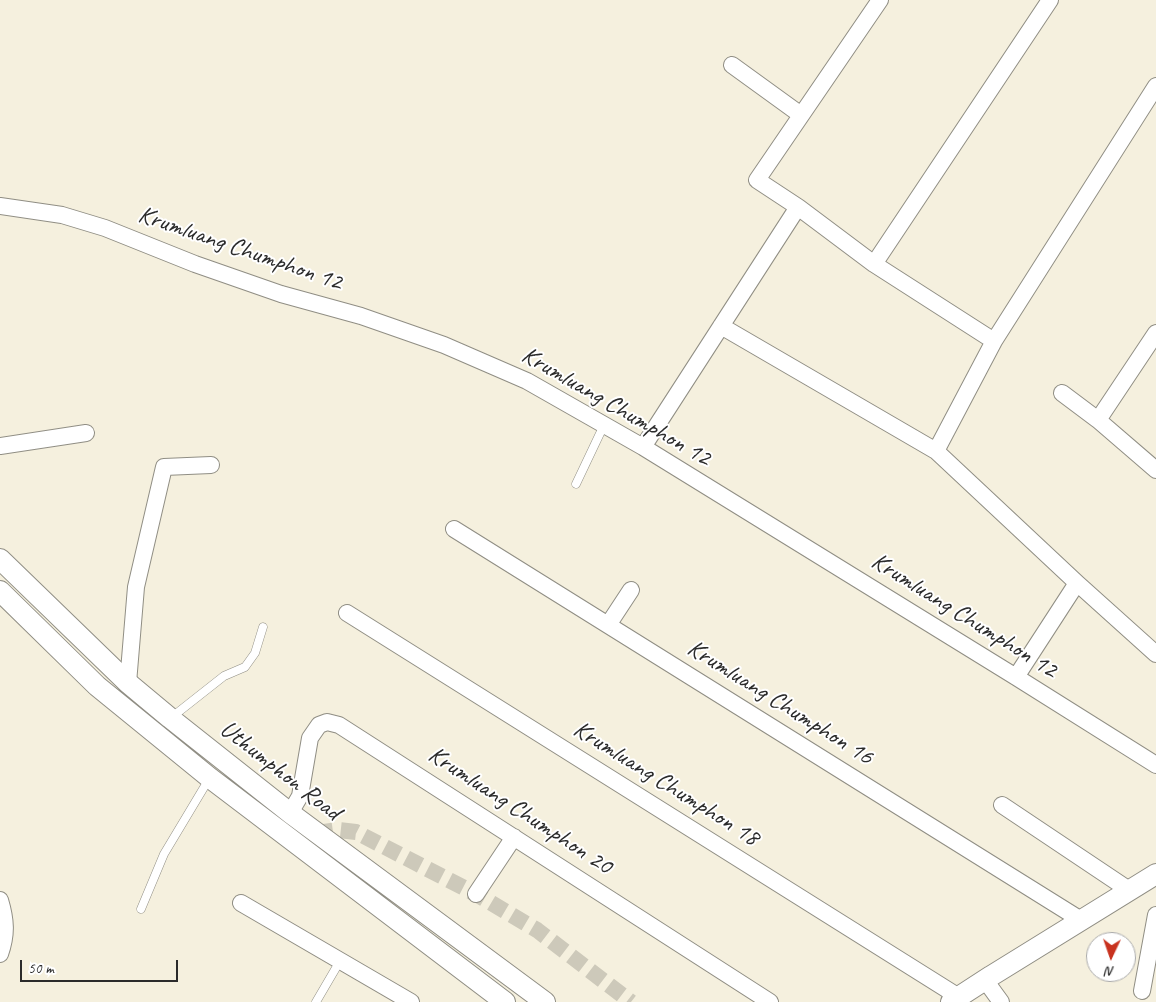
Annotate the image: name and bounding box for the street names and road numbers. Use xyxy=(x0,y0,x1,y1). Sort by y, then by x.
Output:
street label: Krumluang Chumphon 12 xyxy=(134,200,346,298)
street label: Krumluang Chumphon 12 xyxy=(516,341,716,473)
street label: Krumluang Chumphon 12 xyxy=(866,547,1062,685)
street label: Krumluang Chumphon 16 xyxy=(682,634,878,772)
street label: Uthumphon Road xyxy=(214,715,346,827)
street label: Krumluang Chumphon 18 xyxy=(568,715,764,853)
street label: Krumluang Chumphon 20 xyxy=(422,740,618,882)

